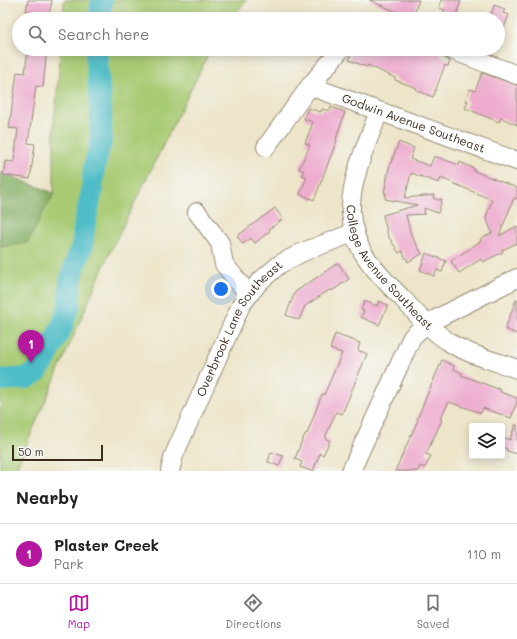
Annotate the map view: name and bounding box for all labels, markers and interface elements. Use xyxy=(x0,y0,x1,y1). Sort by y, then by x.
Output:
search box xyxy=(12,12,505,56)
icon: search xyxy=(26,23,48,45)
text: Search here xyxy=(58,24,149,44)
street label: Godwin Avenue Southeast xyxy=(340,89,488,156)
street label: College Avenue Southeast xyxy=(344,205,437,333)
street label: Overbrook Lane Southeast xyxy=(192,256,286,399)
your location xyxy=(211,279,231,299)
pin: 1 xyxy=(18,330,44,363)
map controls xyxy=(469,423,505,459)
button: layers xyxy=(469,423,505,459)
scale bar xyxy=(12,443,103,462)
text: 50 m xyxy=(18,444,44,459)
text: Nearby xyxy=(16,486,78,508)
text: Plaster Creek xyxy=(54,535,159,555)
text: 1 xyxy=(26,545,32,562)
text: 110 m xyxy=(467,545,501,562)
text: Park xyxy=(54,555,83,572)
tab: Map xyxy=(68,592,90,631)
tab: Directions xyxy=(225,592,281,631)
tab: Saved xyxy=(417,592,449,631)

